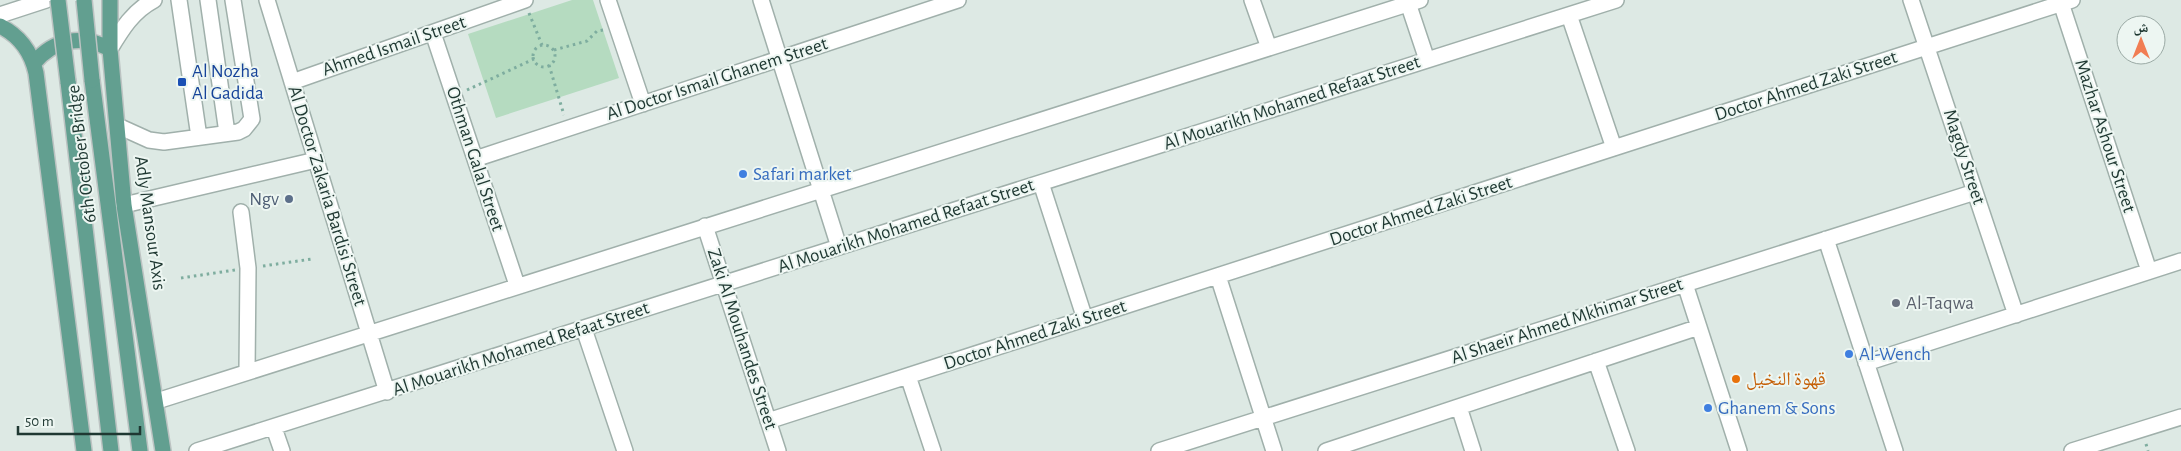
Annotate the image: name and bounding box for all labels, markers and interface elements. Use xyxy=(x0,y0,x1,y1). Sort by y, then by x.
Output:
street label: Ahmed Ismail Street xyxy=(320,13,468,79)
north arrow xyxy=(2116,15,2166,65)
text: ش xyxy=(2134,21,2149,36)
street label: Al Doctor Ismail Ghanem Street xyxy=(604,34,830,124)
street label: Doctor Ahmed Zaki Street xyxy=(1712,48,1900,124)
street label: Al Mouarikh Mohamed Refaat Street xyxy=(1161,52,1423,154)
street label: Mazhar Ashour Street xyxy=(2071,57,2139,215)
place label: Al Nozha Al Gadida xyxy=(192,62,264,103)
marker: Al Nozha Al Gadida xyxy=(176,76,188,88)
street label: 6th October Bridge xyxy=(64,84,100,224)
street label: Al Doctor Zakaria Bardisi Street xyxy=(284,84,370,308)
street label: Othman Galal Street xyxy=(443,84,507,234)
street label: Magdy Street xyxy=(1940,107,1988,207)
street label: Adly Mansour Axis xyxy=(131,155,169,291)
place label: Safari market xyxy=(753,165,851,184)
marker: Safari market xyxy=(737,168,749,180)
street label: Doctor Ahmed Zaki Street xyxy=(1327,173,1515,249)
street label: Al Mouarikh Mohamed Refaat Street xyxy=(775,175,1037,277)
place label: Ngv xyxy=(249,190,279,209)
marker: Ngv xyxy=(283,193,295,205)
street label: Zaki Al Mouhandes Street xyxy=(704,246,780,432)
street label: Al Shaeir Ahmed Mkhimar Street xyxy=(1449,275,1685,367)
place label: Al-Taqwa xyxy=(1906,294,1974,313)
street label: Doctor Ahmed Zaki Street xyxy=(941,297,1129,373)
marker: Al-Taqwa xyxy=(1890,297,1902,309)
street label: Al Mouarikh Mohamed Refaat Street xyxy=(390,298,652,400)
place label: Al-Wench xyxy=(1859,345,1931,364)
marker: Al-Wench xyxy=(1843,348,1855,360)
place label: قهوة النخيل xyxy=(1746,370,1826,390)
marker: قهوة النخيل xyxy=(1730,373,1742,385)
place label: Ghanem & Sons xyxy=(1718,399,1835,418)
marker: Ghanem & Sons xyxy=(1702,402,1714,414)
scale bar xyxy=(18,404,140,436)
text: 50 m xyxy=(25,414,54,429)

